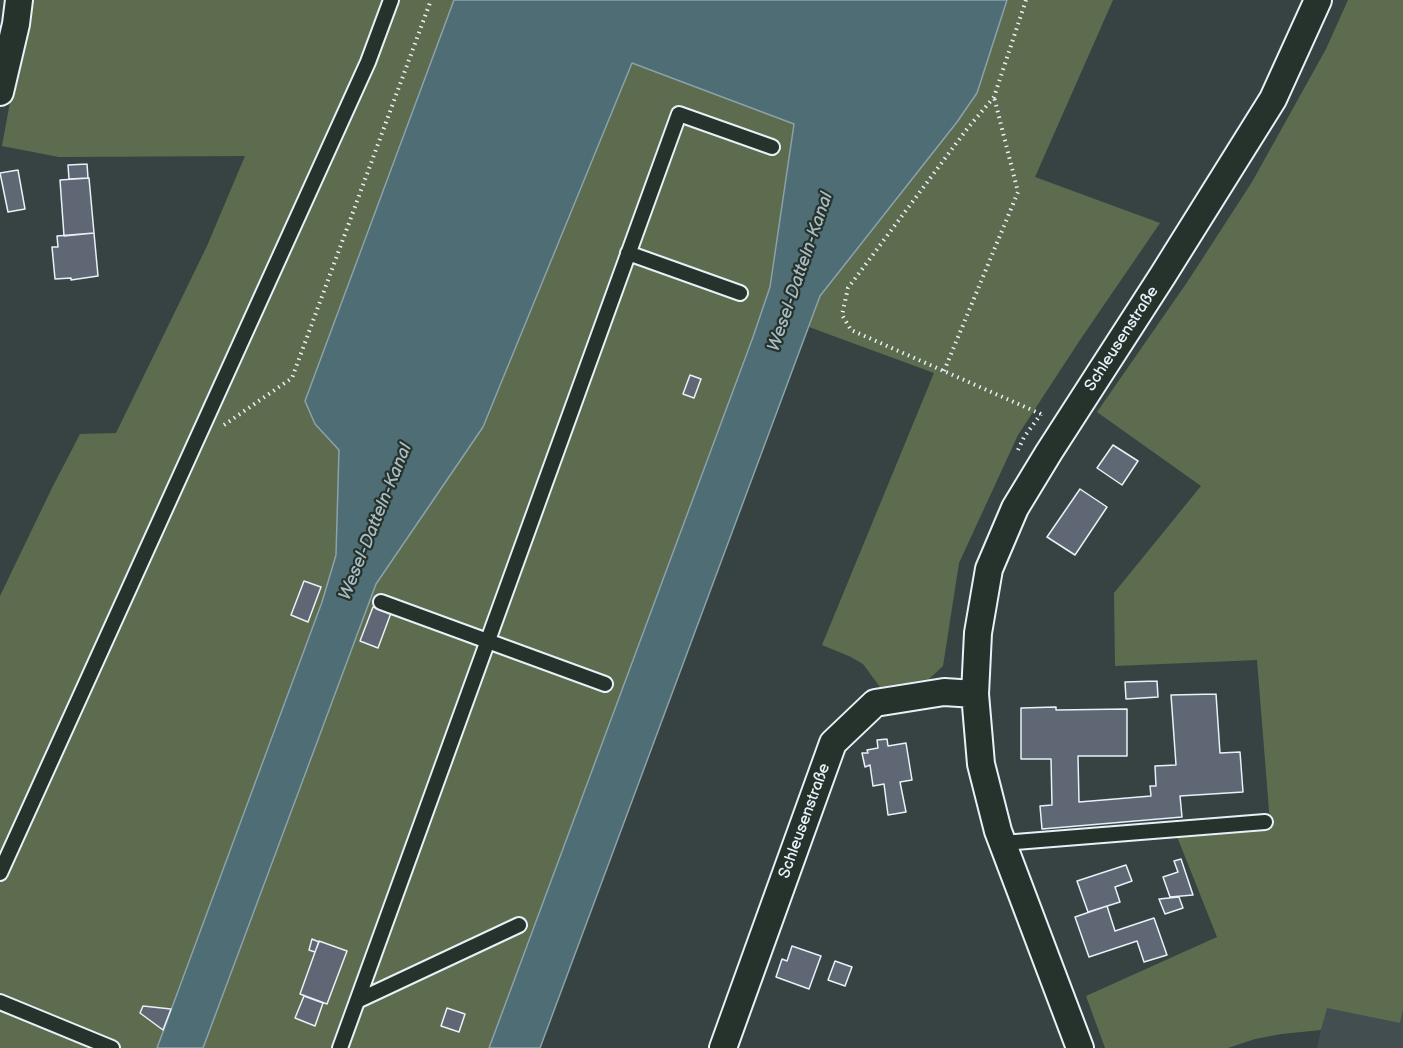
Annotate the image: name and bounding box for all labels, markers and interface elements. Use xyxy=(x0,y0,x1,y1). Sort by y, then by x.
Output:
water label: Wesel-Datteln-Kanal xyxy=(764,189,838,355)
street label: Schleusenstraße xyxy=(1081,283,1163,395)
water label: Wesel-Datteln-Kanal xyxy=(335,440,417,604)
street label: Schleusenstraße xyxy=(775,761,835,881)

